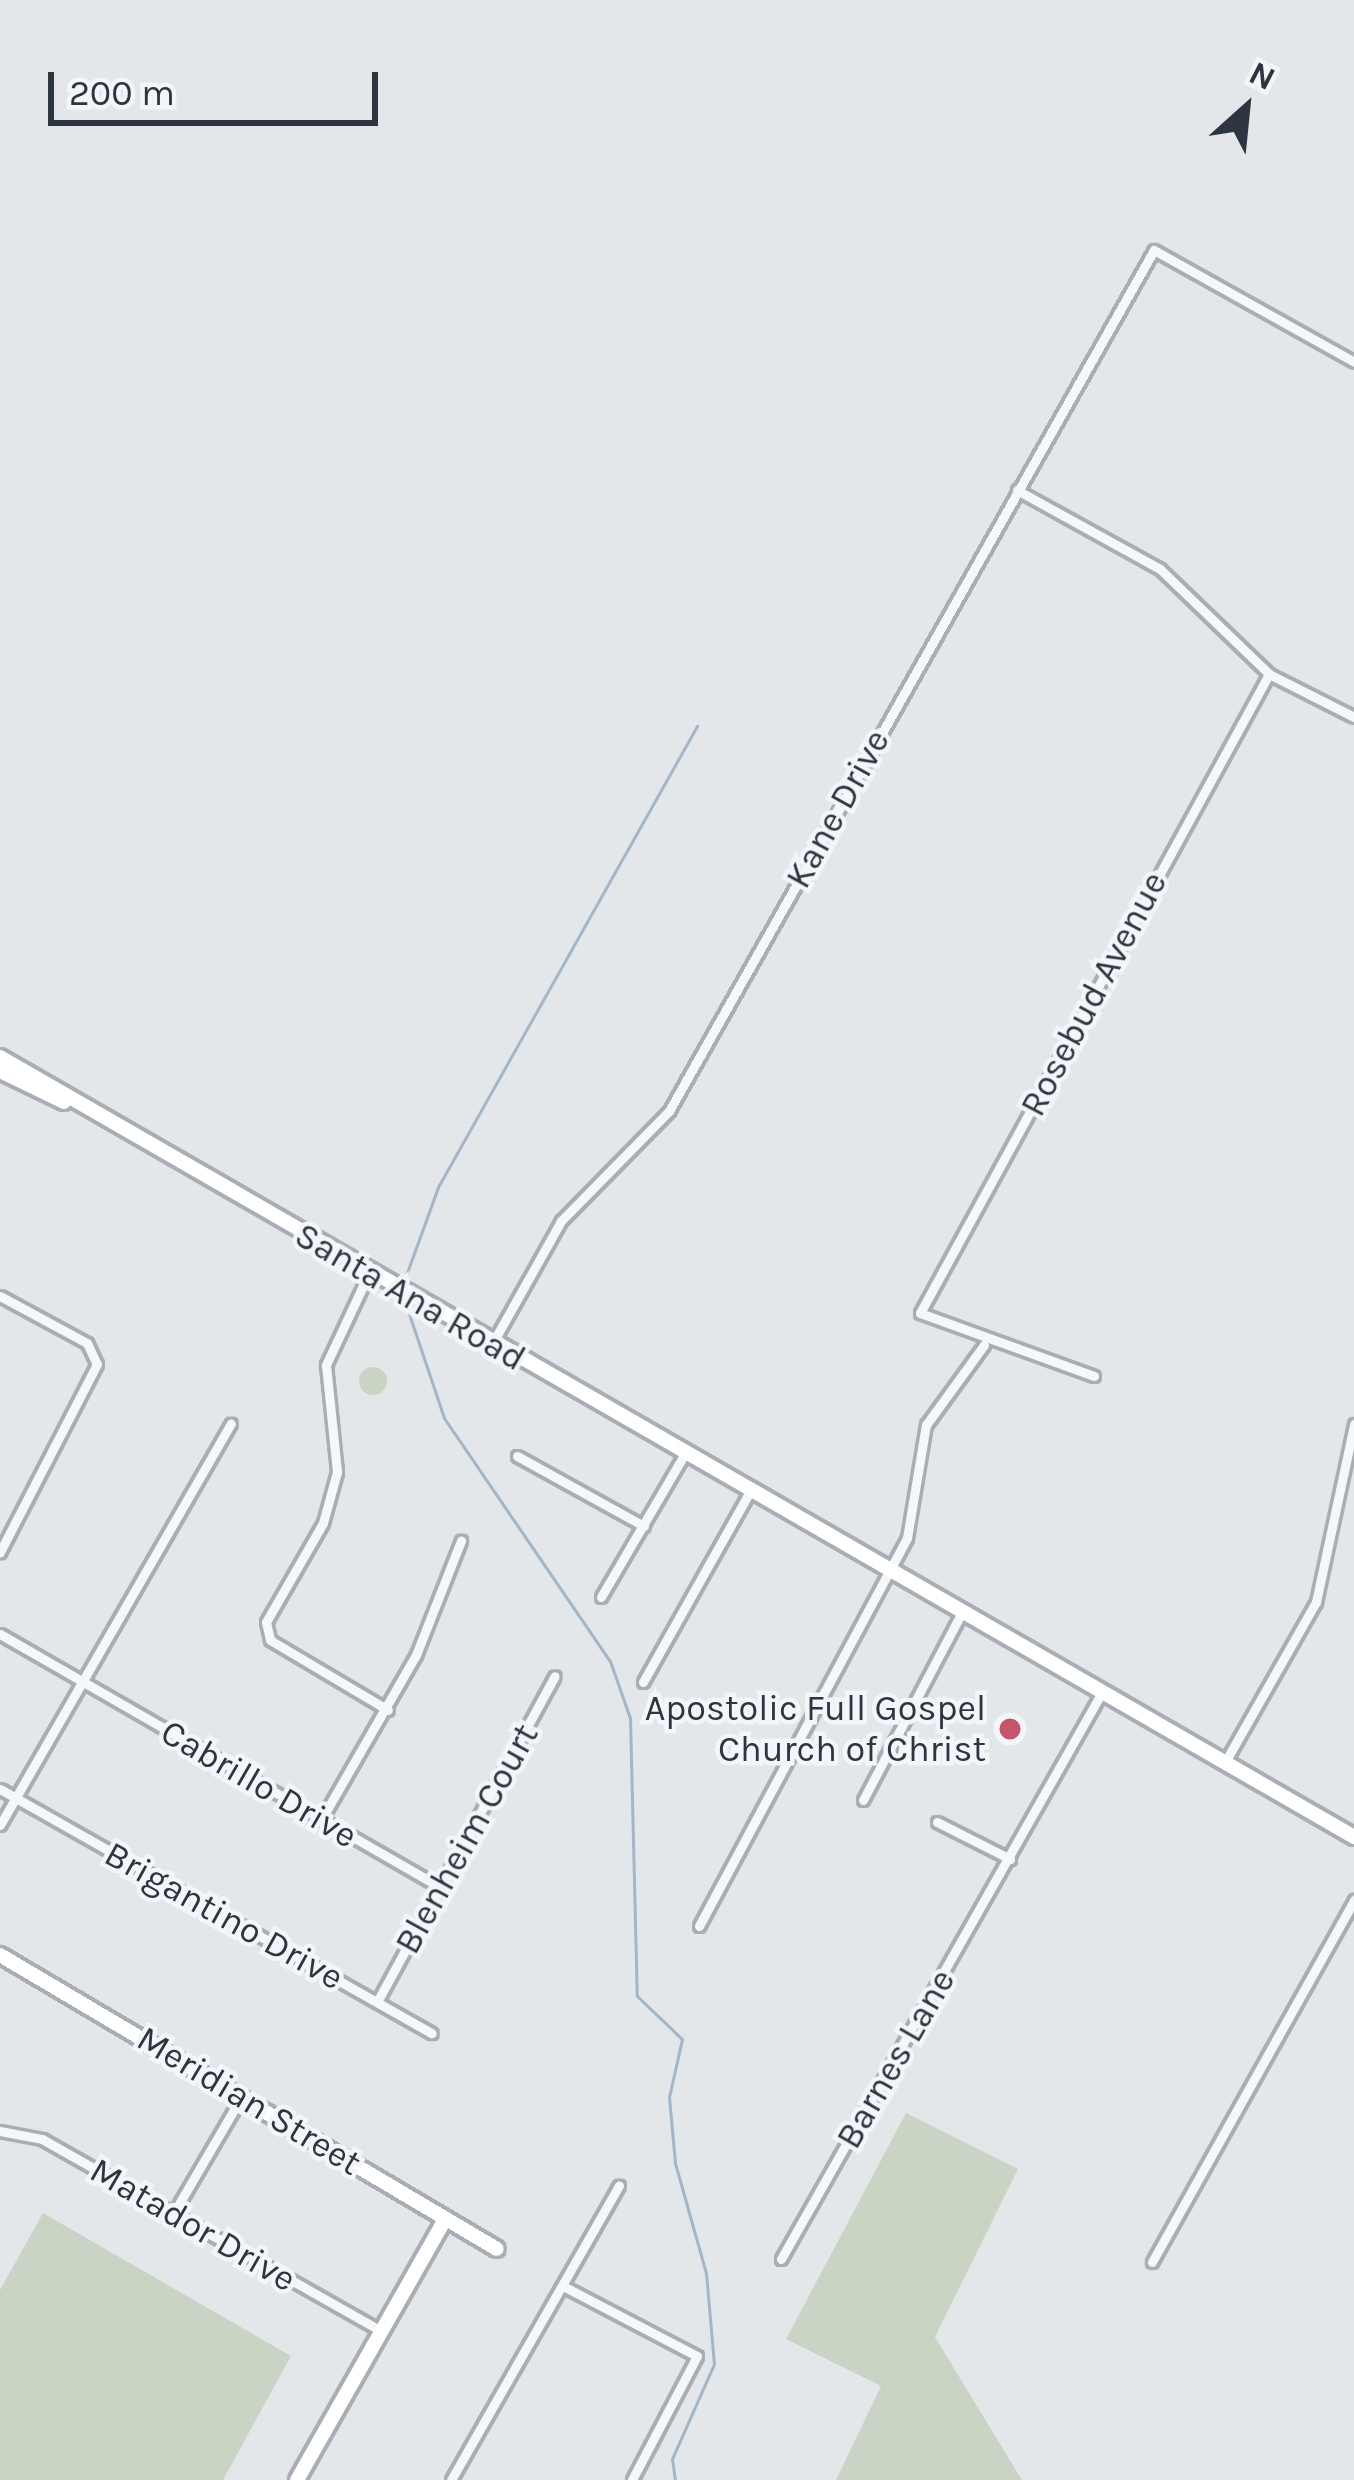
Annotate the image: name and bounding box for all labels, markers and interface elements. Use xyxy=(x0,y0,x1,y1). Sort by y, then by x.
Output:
scale bar xyxy=(54,48,384,122)
north arrow xyxy=(1186,48,1306,168)
text: N xyxy=(1243,54,1282,98)
text: 200 m xyxy=(69,72,175,114)
street label: Kane Drive xyxy=(777,722,899,896)
street label: Rosebud Avenue xyxy=(1011,864,1177,1124)
street label: Santa Ana Road xyxy=(287,1214,533,1380)
place label: Apostolic Full Gospel Church of Christ xyxy=(645,1686,986,1771)
street label: Cabrillo Drive xyxy=(153,1710,365,1858)
marker: Apostolic Full Gospel Church of Christ xyxy=(997,1716,1023,1742)
street label: Blenheim Court xyxy=(386,1717,548,1961)
street label: Brigantino Drive xyxy=(97,1833,351,1999)
street label: Barnes Lane xyxy=(827,1962,965,2156)
street label: Meridian Street xyxy=(129,2017,369,2185)
street label: Matador Drive xyxy=(82,2149,304,2301)

